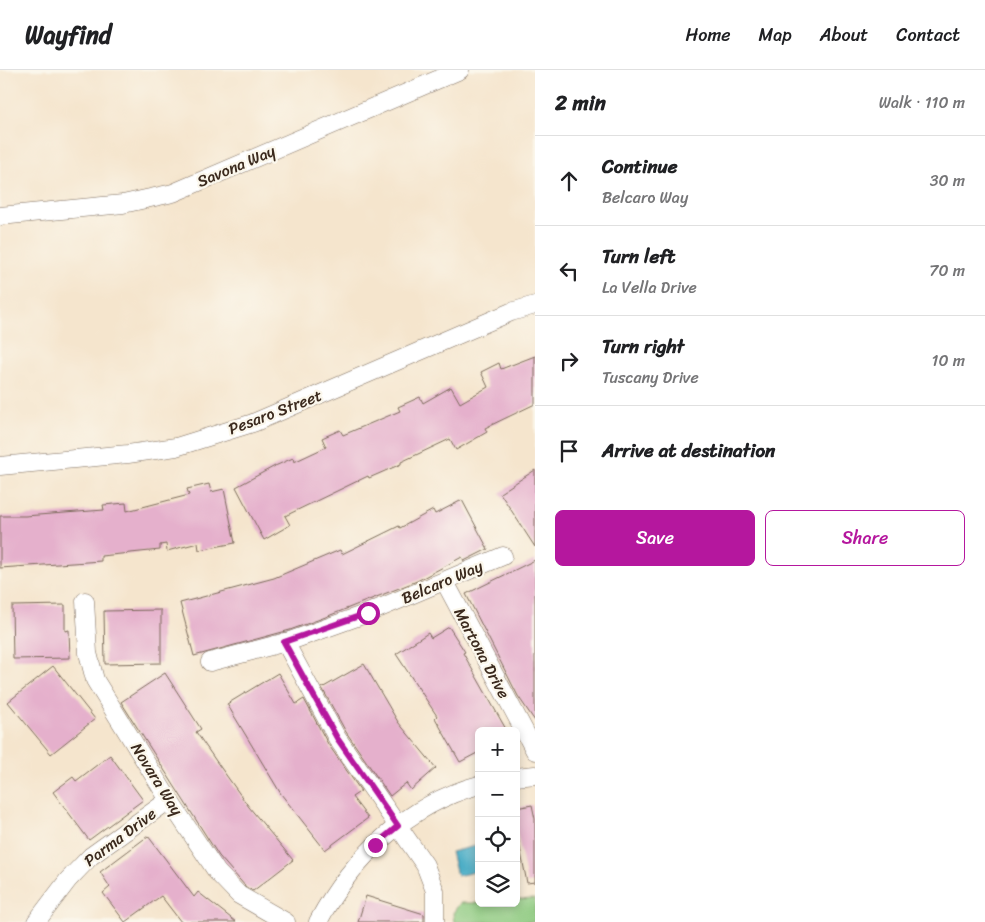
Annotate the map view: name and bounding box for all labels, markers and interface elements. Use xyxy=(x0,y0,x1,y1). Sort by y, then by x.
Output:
text: Wayfind xyxy=(25,14,111,56)
text: Home xyxy=(686,19,731,51)
text: Map xyxy=(759,19,792,51)
text: About xyxy=(820,19,868,51)
text: Contact xyxy=(896,19,960,51)
text: 2 min xyxy=(555,84,606,122)
text: Walk · 110 m xyxy=(879,88,965,117)
street label: Savona Way xyxy=(192,136,281,196)
text: Continue xyxy=(602,150,678,183)
text: 30 m xyxy=(930,166,965,195)
icon: ahead xyxy=(555,167,583,195)
text: Belcaro Way xyxy=(602,183,688,212)
text: Turn left xyxy=(602,240,675,273)
text: 70 m xyxy=(929,256,965,285)
icon: left xyxy=(555,257,583,285)
text: La Vella Drive xyxy=(602,273,697,302)
text: Turn right xyxy=(602,330,684,363)
text: 10 m xyxy=(932,346,965,375)
icon: right xyxy=(555,347,583,375)
text: Tuscany Drive xyxy=(602,363,699,392)
street label: Pesaro Street xyxy=(224,381,326,443)
text: Arrive at destination xyxy=(602,434,775,467)
icon: arrive xyxy=(555,437,583,465)
button: Save xyxy=(555,510,755,566)
button: Share xyxy=(765,510,965,566)
street label: Belcaro Way xyxy=(397,552,488,612)
route start xyxy=(357,602,380,625)
street label: Martona Drive xyxy=(446,602,518,704)
map controls xyxy=(475,727,520,907)
button: + xyxy=(475,727,520,772)
street label: Novara Way xyxy=(123,737,191,822)
button: − xyxy=(475,772,520,817)
street label: Parma Drive xyxy=(77,800,163,874)
button: locate xyxy=(475,817,520,862)
route end xyxy=(364,834,387,857)
button: layers xyxy=(475,862,520,907)

